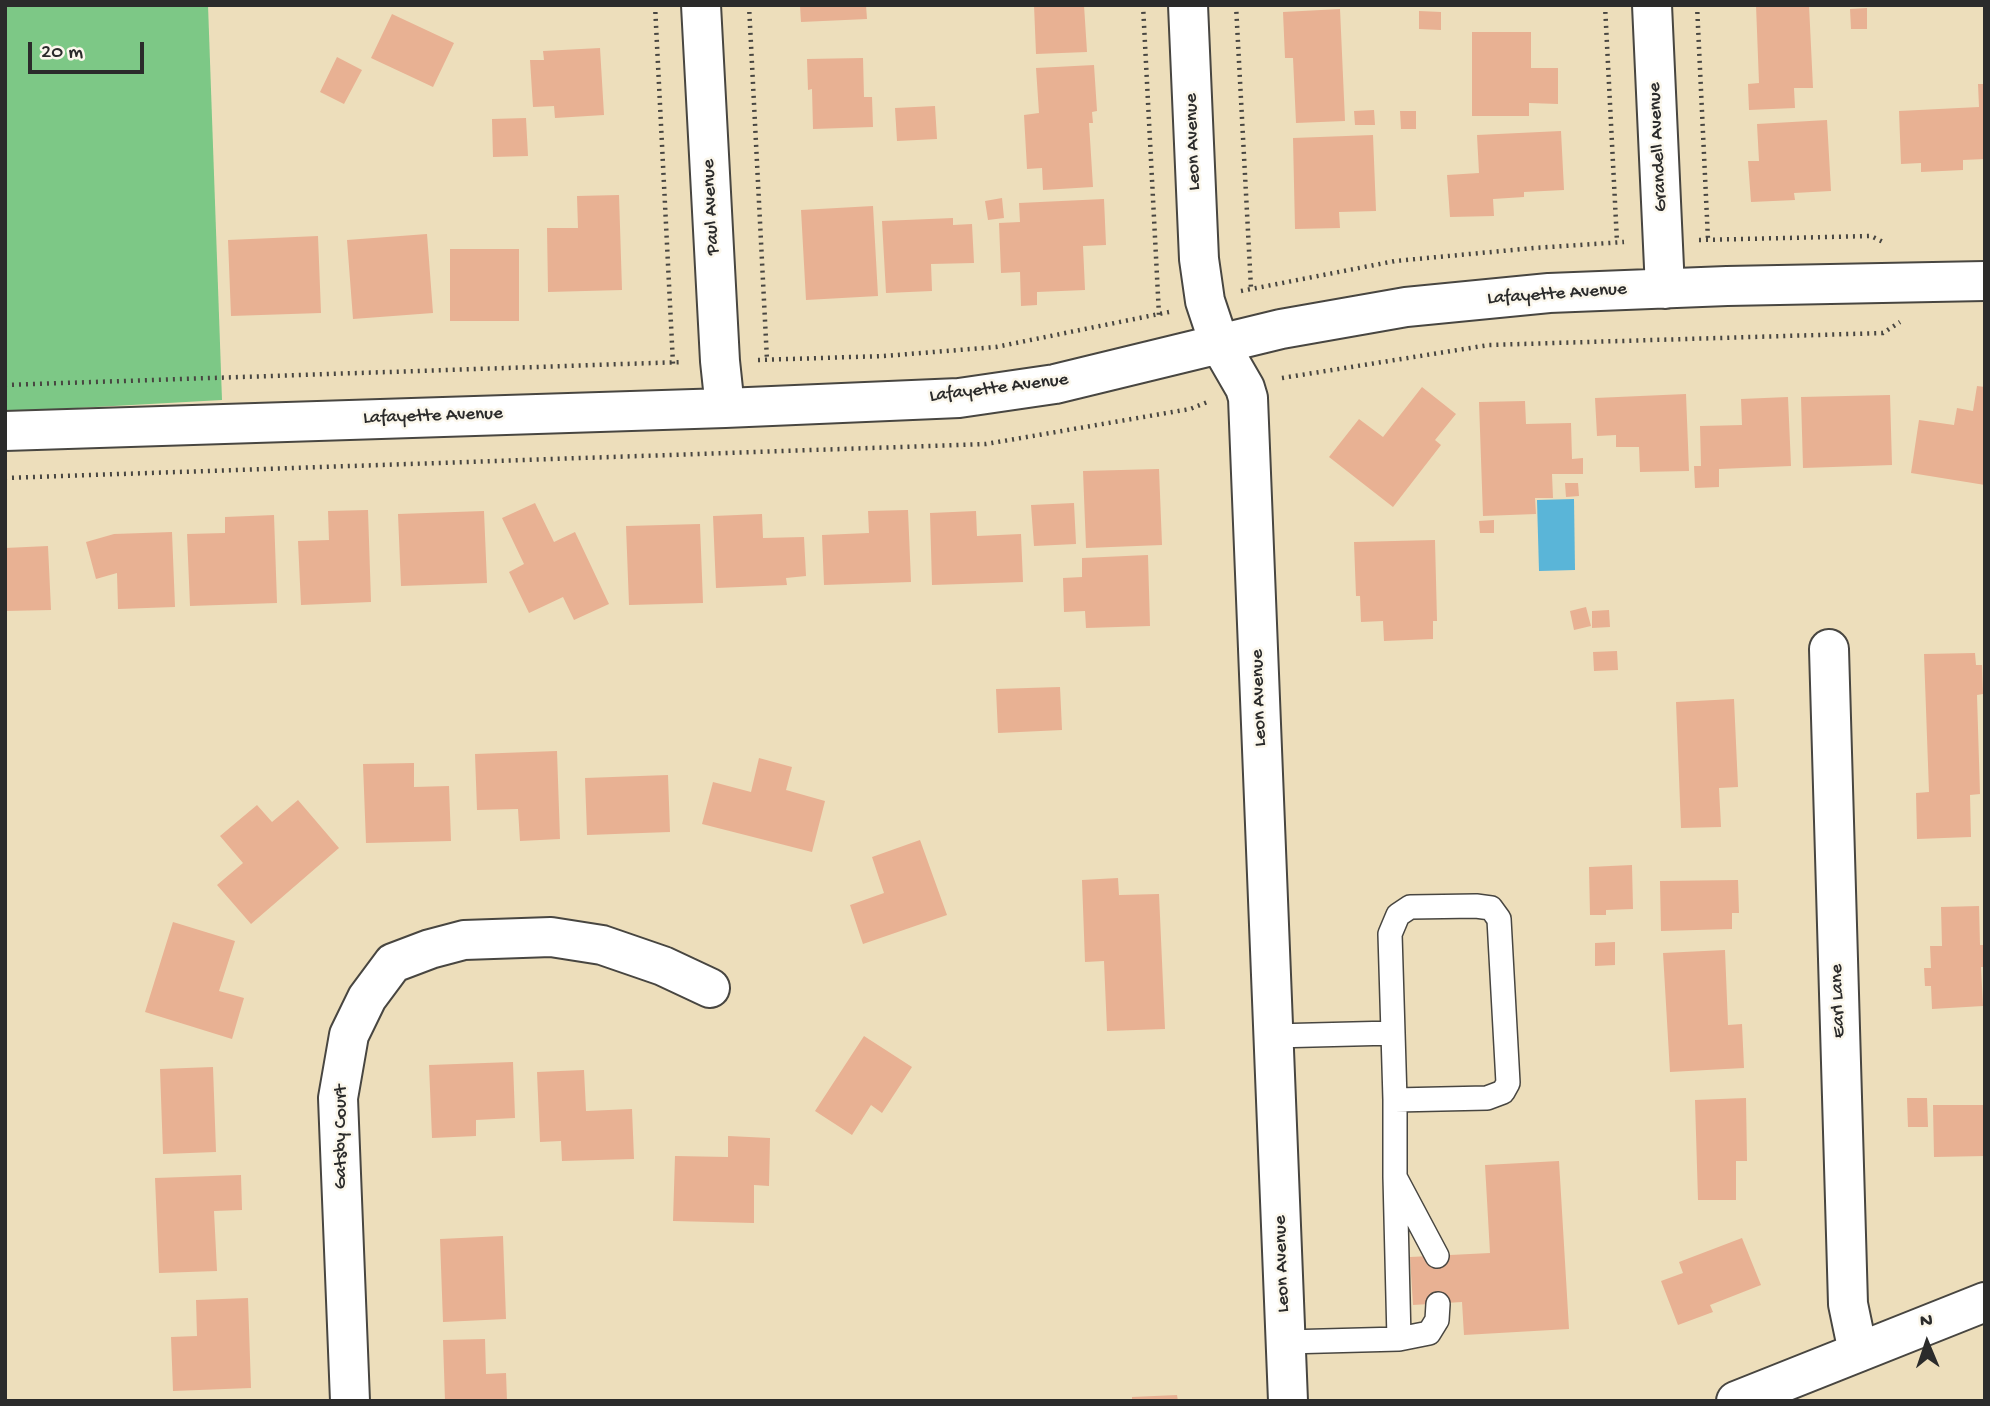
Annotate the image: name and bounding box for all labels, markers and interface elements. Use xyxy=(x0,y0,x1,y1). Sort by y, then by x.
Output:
scale bar xyxy=(32,28,147,72)
text: 20 m xyxy=(41,41,83,66)
street label: Grandell Avenue xyxy=(1644,82,1674,212)
street label: Leon Avenue xyxy=(1181,93,1207,191)
street label: Paul Avenue xyxy=(698,159,726,255)
street label: Lafayette Avenue xyxy=(1486,279,1628,311)
street label: Lafayette Avenue xyxy=(928,369,1070,409)
street label: Lafayette Avenue xyxy=(363,403,503,431)
street label: Leon Avenue xyxy=(1247,649,1273,747)
street label: Earl Lane xyxy=(1826,964,1852,1038)
street label: Gatsby Court xyxy=(331,1085,353,1189)
street label: Leon Avenue xyxy=(1270,1215,1296,1313)
north arrow xyxy=(1892,1308,1962,1378)
text: N xyxy=(1920,1310,1933,1333)

